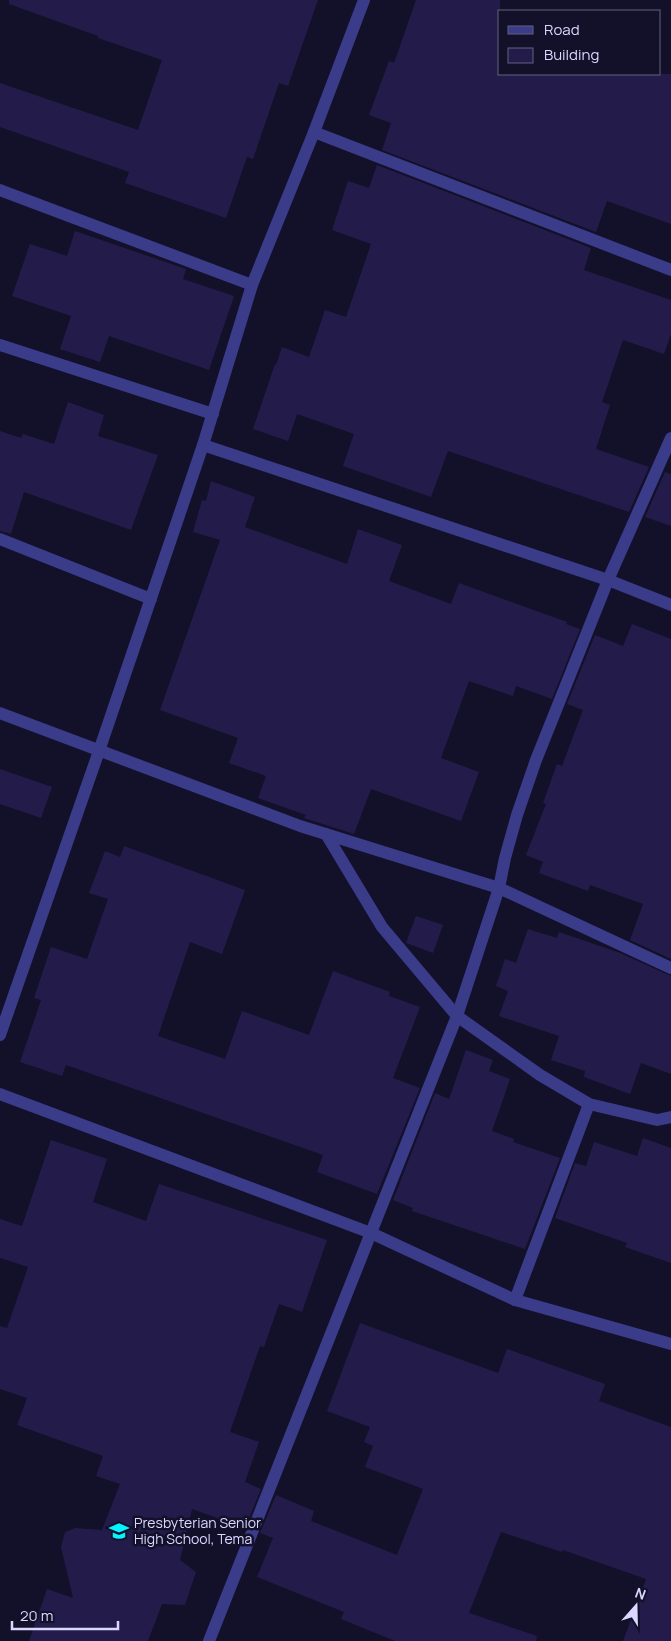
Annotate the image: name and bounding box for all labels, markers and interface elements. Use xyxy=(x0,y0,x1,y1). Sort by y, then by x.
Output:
legend xyxy=(498,10,661,75)
text: Road xyxy=(544,19,580,40)
text: Building xyxy=(544,44,599,65)
place label: Presbyterian Senior High School, Tema xyxy=(134,1513,261,1548)
school or university icon: Presbyterian Senior High School, Tema xyxy=(108,1520,130,1542)
north arrow xyxy=(611,1581,661,1631)
text: N xyxy=(633,1583,649,1604)
scale bar xyxy=(12,1598,119,1630)
text: 20 m xyxy=(20,1605,53,1626)

